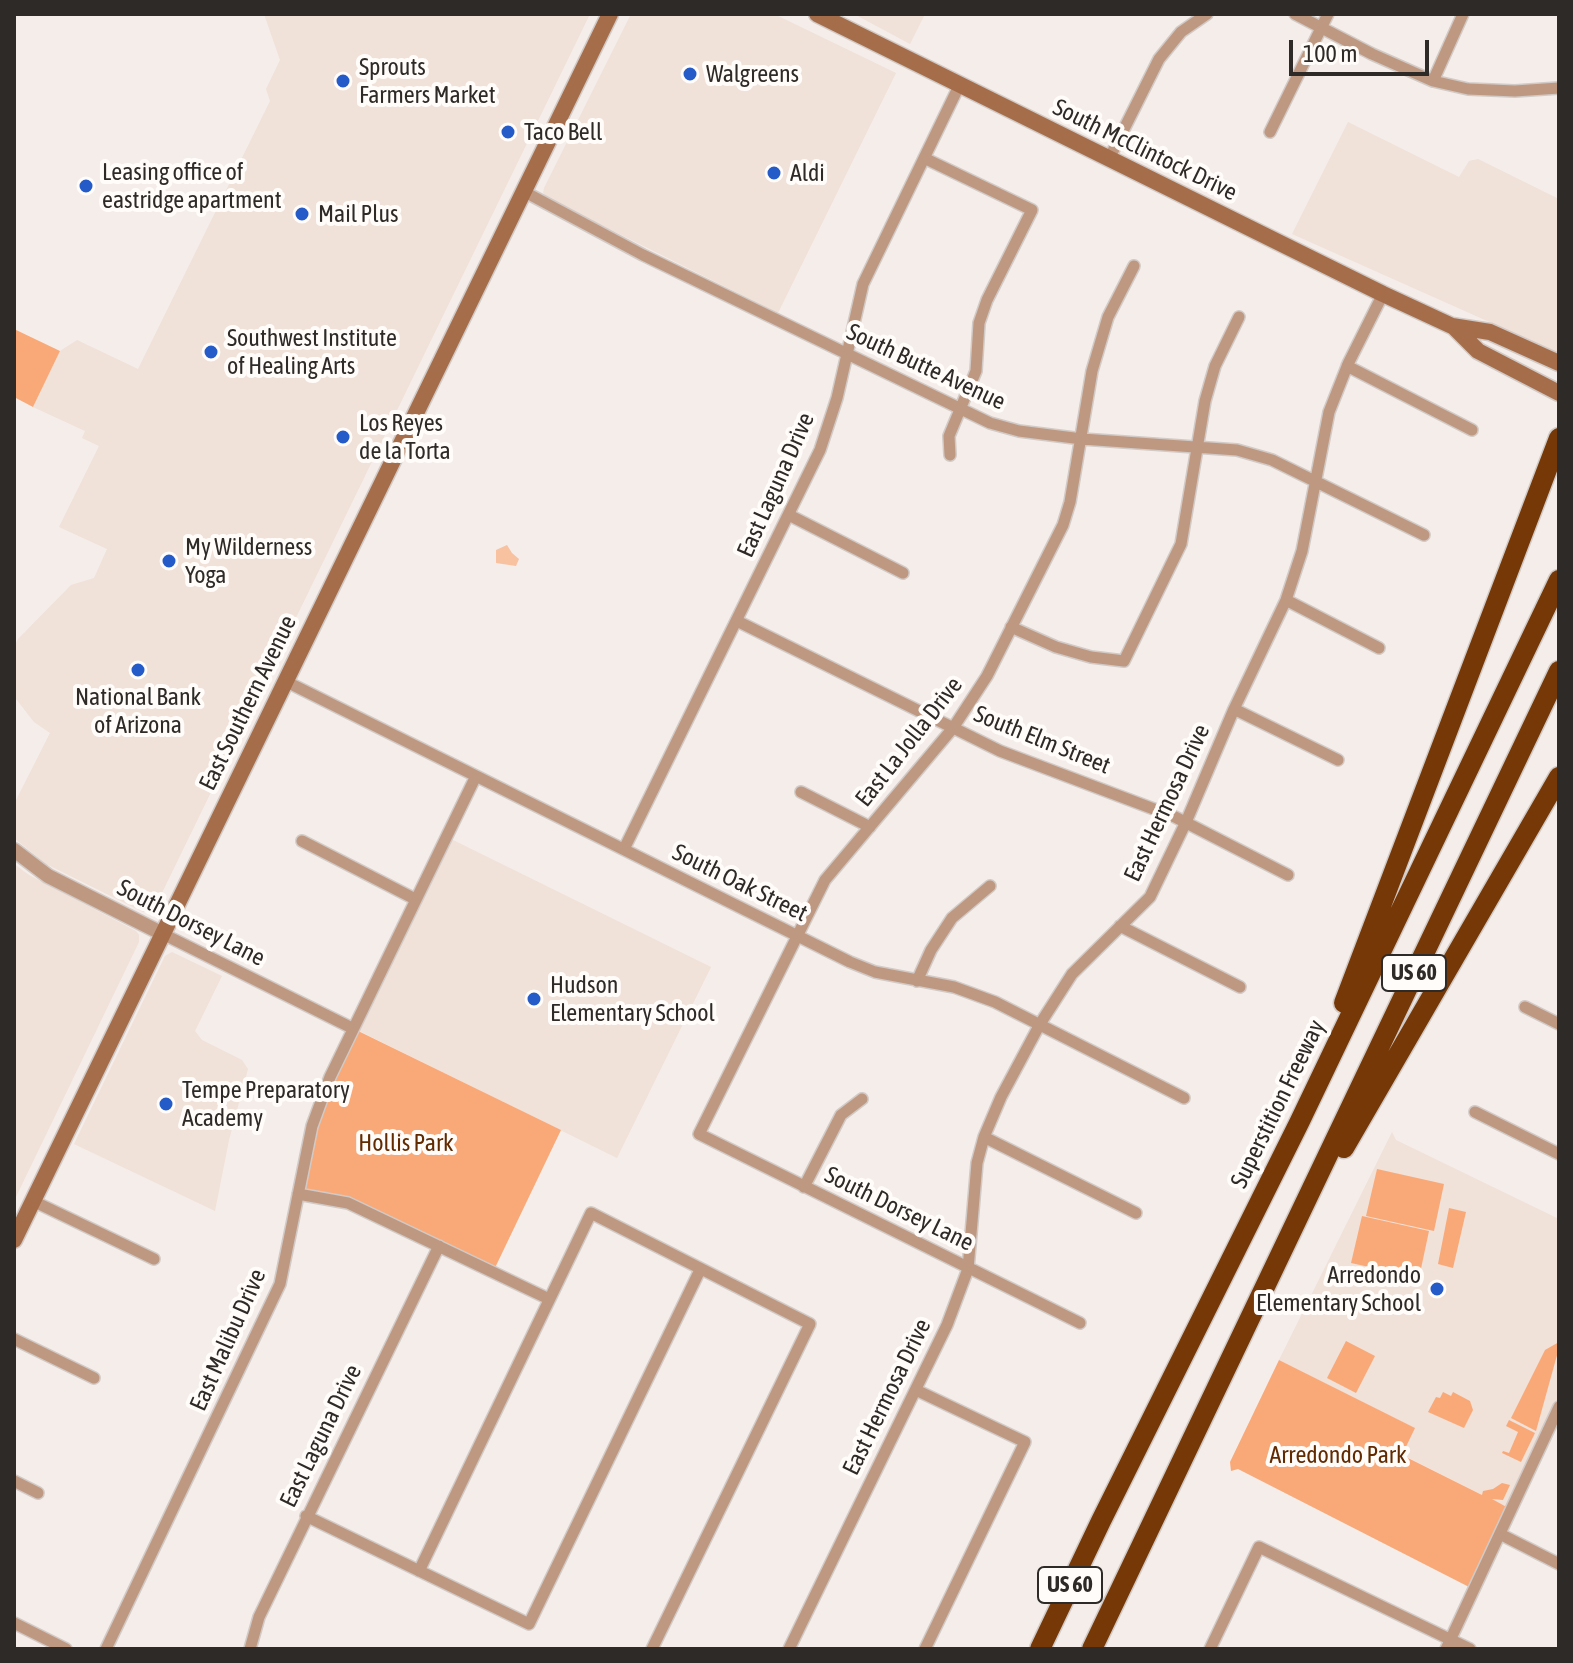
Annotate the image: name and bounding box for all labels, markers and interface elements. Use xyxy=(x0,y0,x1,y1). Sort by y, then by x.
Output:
scale bar xyxy=(1293,24,1433,74)
text: 100 m xyxy=(1303,40,1357,67)
place label: Sprouts Farmers Market xyxy=(359,53,496,109)
place label: Walgreens xyxy=(706,60,799,88)
marker: Walgreens xyxy=(681,65,699,83)
marker: Sprouts Farmers Market xyxy=(334,72,352,90)
street label: South McClintock Drive xyxy=(1048,93,1242,207)
place label: Taco Bell xyxy=(524,118,602,146)
marker: Taco Bell xyxy=(499,123,517,141)
place label: Leasing office of eastridge apartment xyxy=(102,158,282,214)
place label: Aldi xyxy=(790,159,825,187)
marker: Aldi xyxy=(765,164,783,182)
marker: Leasing office of eastridge apartment xyxy=(77,177,95,195)
place label: Mail Plus xyxy=(318,200,399,228)
marker: Mail Plus xyxy=(293,205,311,223)
street label: South Butte Avenue xyxy=(842,318,1010,416)
place label: Southwest Institute of Healing Arts xyxy=(227,324,397,380)
marker: Southwest Institute of Healing Arts xyxy=(202,343,220,361)
street label: East Laguna Drive xyxy=(731,408,821,562)
place label: Los Reyes de la Torta xyxy=(359,409,451,465)
marker: Los Reyes de la Torta xyxy=(334,428,352,446)
place label: My Wilderness Yoga xyxy=(185,533,312,589)
marker: My Wilderness Yoga xyxy=(160,552,178,570)
street label: East Southern Avenue xyxy=(193,611,303,795)
marker: National Bank of Arizona xyxy=(129,661,147,679)
street label: East La Jolla Drive xyxy=(849,671,969,813)
place label: National Bank of Arizona xyxy=(75,683,201,739)
street label: South Elm Street xyxy=(970,700,1114,780)
street label: East Hermosa Drive xyxy=(1118,720,1216,886)
street label: South Oak Street xyxy=(668,838,812,928)
street label: South Dorsey Lane xyxy=(112,873,270,973)
road number: US 60 xyxy=(1382,955,1446,991)
place label: Hudson Elementary School xyxy=(550,971,715,1027)
marker: Hudson Elementary School xyxy=(525,990,543,1008)
street label: Superstition Freeway xyxy=(1225,1015,1331,1193)
place label: Tempe Preparatory Academy xyxy=(182,1076,350,1132)
marker: Tempe Preparatory Academy xyxy=(157,1095,175,1113)
park label: Hollis Park xyxy=(358,1129,454,1157)
street label: South Dorsey Lane xyxy=(820,1161,978,1257)
place label: Arredondo Elementary School xyxy=(1256,1261,1421,1317)
street label: East Malibu Drive xyxy=(184,1265,272,1415)
marker: Arredondo Elementary School xyxy=(1428,1280,1446,1298)
street label: East Hermosa Drive xyxy=(837,1314,937,1480)
street label: East Laguna Drive xyxy=(274,1360,368,1512)
park label: Arredondo Park xyxy=(1269,1441,1407,1469)
road number: US 60 xyxy=(1038,1567,1102,1603)

